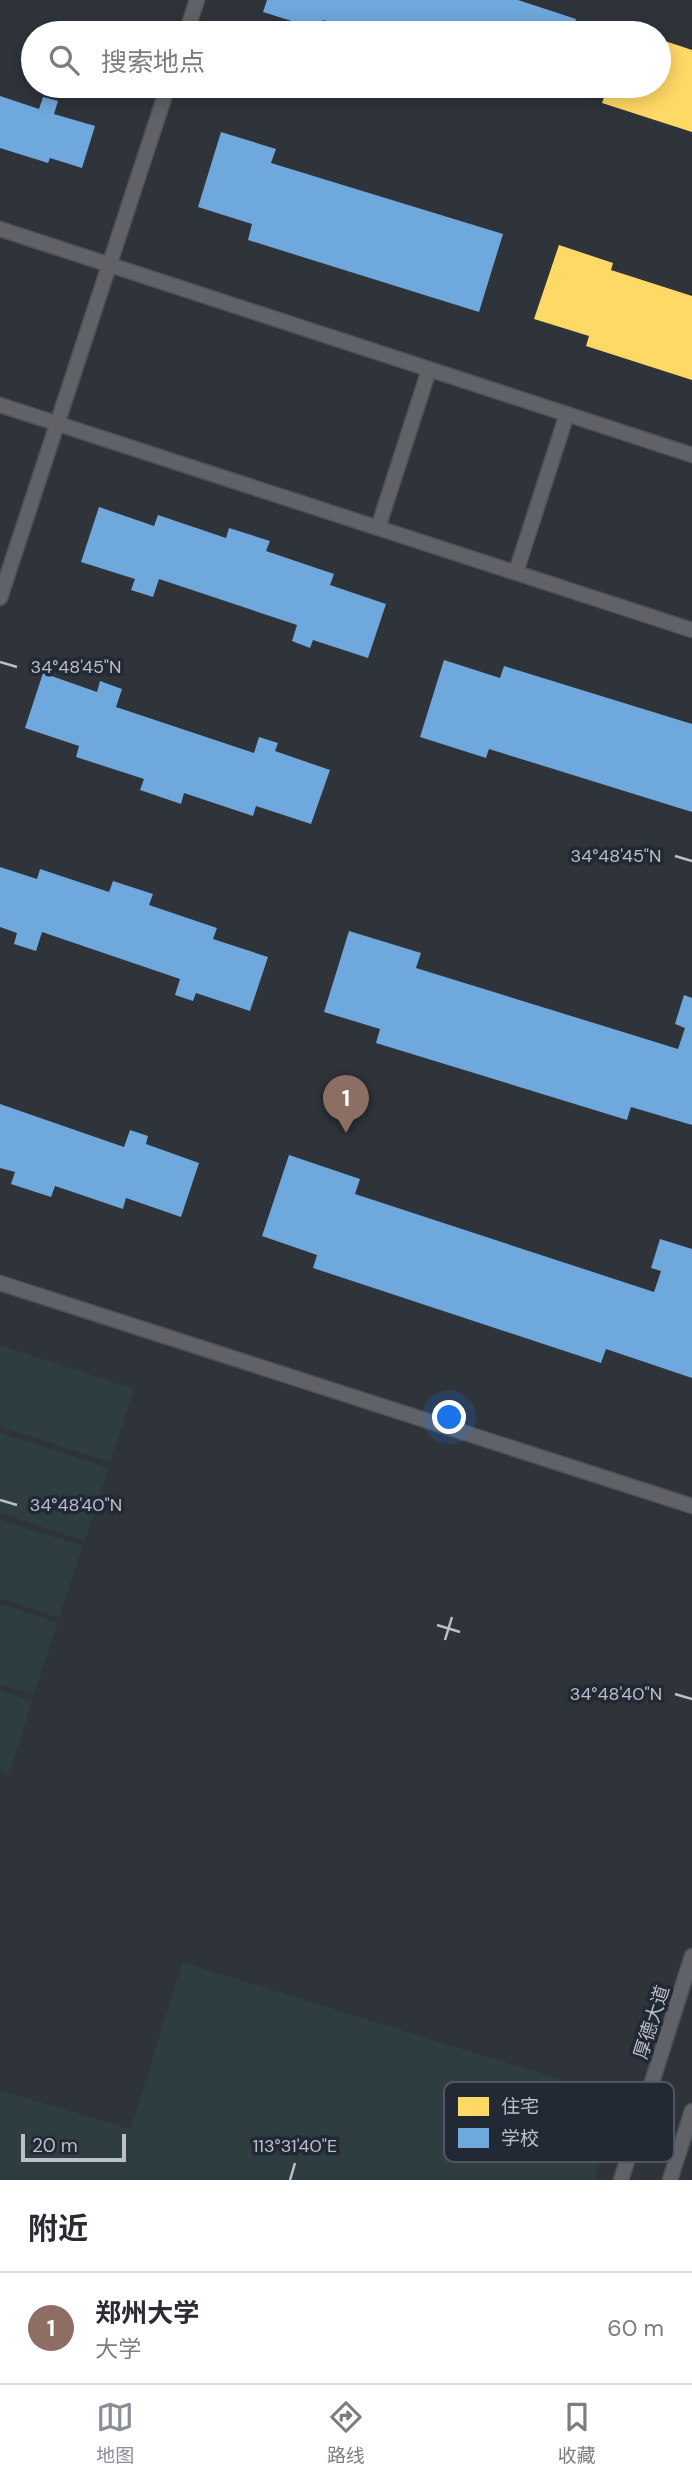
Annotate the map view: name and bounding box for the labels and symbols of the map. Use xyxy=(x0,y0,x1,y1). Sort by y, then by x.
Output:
text: 34°48'45"N xyxy=(31,655,121,679)
text: 34°48'45"N xyxy=(571,844,661,868)
pin: 1 xyxy=(323,1075,369,1133)
your location xyxy=(432,1400,466,1434)
text: 34°48'40"N xyxy=(30,1493,122,1517)
text: 34°48'40"N xyxy=(570,1682,662,1706)
street label: 厚德大道 xyxy=(628,1982,675,2062)
legend xyxy=(444,2082,674,2162)
text: 住宅 xyxy=(501,2094,539,2119)
text: 学校 xyxy=(501,2126,539,2151)
scale bar xyxy=(21,2131,126,2163)
text: 113°31'40"E xyxy=(253,2134,337,2158)

